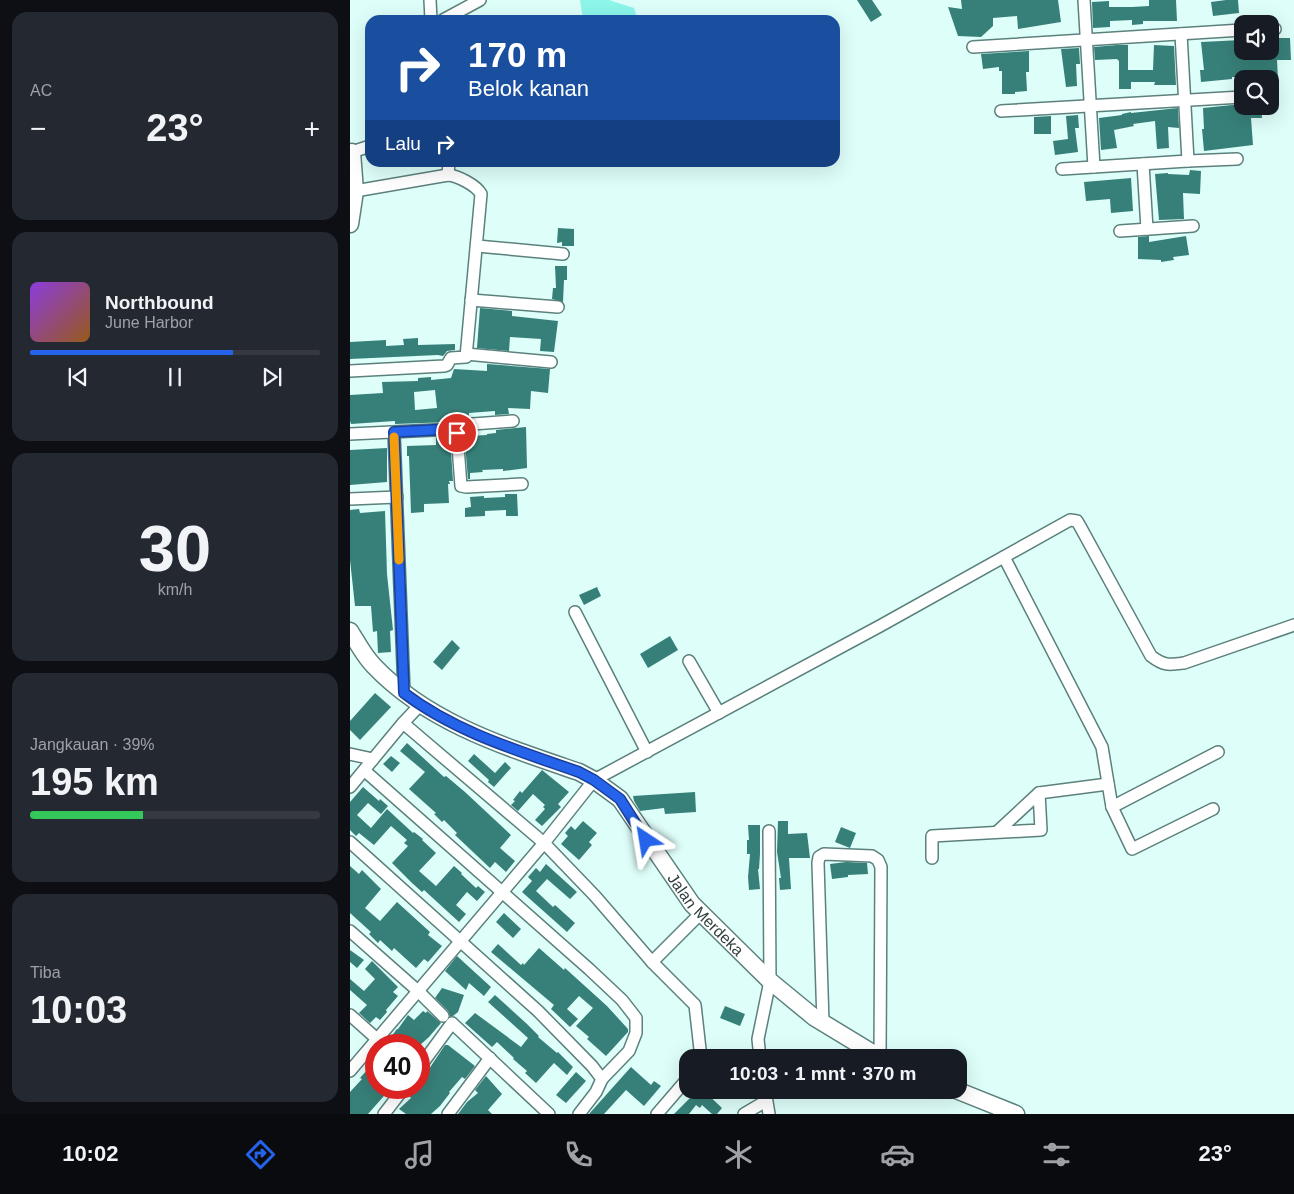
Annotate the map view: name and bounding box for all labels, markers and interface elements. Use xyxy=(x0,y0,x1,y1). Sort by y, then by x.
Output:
map controls xyxy=(1234,15,1279,115)
button: sound xyxy=(1234,15,1279,60)
icon: right xyxy=(385,35,450,100)
text: 170 m xyxy=(468,35,567,74)
button: search xyxy=(1234,70,1279,115)
text: Belok kanan xyxy=(468,76,589,101)
text: AC xyxy=(30,82,52,99)
text: 23° xyxy=(146,107,204,149)
text: − xyxy=(30,113,46,144)
text: + xyxy=(304,113,320,144)
icon: right xyxy=(431,130,459,158)
text: Lalu xyxy=(385,133,421,154)
text: Northbound xyxy=(105,292,214,313)
text: June Harbor xyxy=(105,314,193,331)
icon: previous xyxy=(64,363,92,391)
icon: pause xyxy=(161,363,189,391)
icon: next xyxy=(258,363,286,391)
pin xyxy=(436,412,478,454)
icon: arrive xyxy=(443,419,471,447)
text: 30 xyxy=(139,512,211,585)
text: km/h xyxy=(158,581,192,598)
text: Jangkauan · 39% xyxy=(30,736,155,753)
text: 195 km xyxy=(30,761,159,803)
position arrow xyxy=(619,813,671,865)
street label: Jalan Merdeka xyxy=(665,870,747,959)
text: Tiba xyxy=(30,964,61,981)
text: 10:03 xyxy=(30,989,127,1031)
speed limit sign: 40 xyxy=(365,1034,430,1099)
text: 10:03 · 1 mnt · 370 m xyxy=(730,1063,916,1084)
icon: directions xyxy=(243,1137,278,1172)
icon: music xyxy=(402,1137,437,1172)
icon: phone xyxy=(561,1137,596,1172)
icon: climate xyxy=(721,1137,756,1172)
icon: car xyxy=(880,1137,915,1172)
icon: filters xyxy=(1039,1137,1074,1172)
text: 10:02 xyxy=(62,1141,118,1166)
text: 23° xyxy=(1199,1141,1232,1166)

